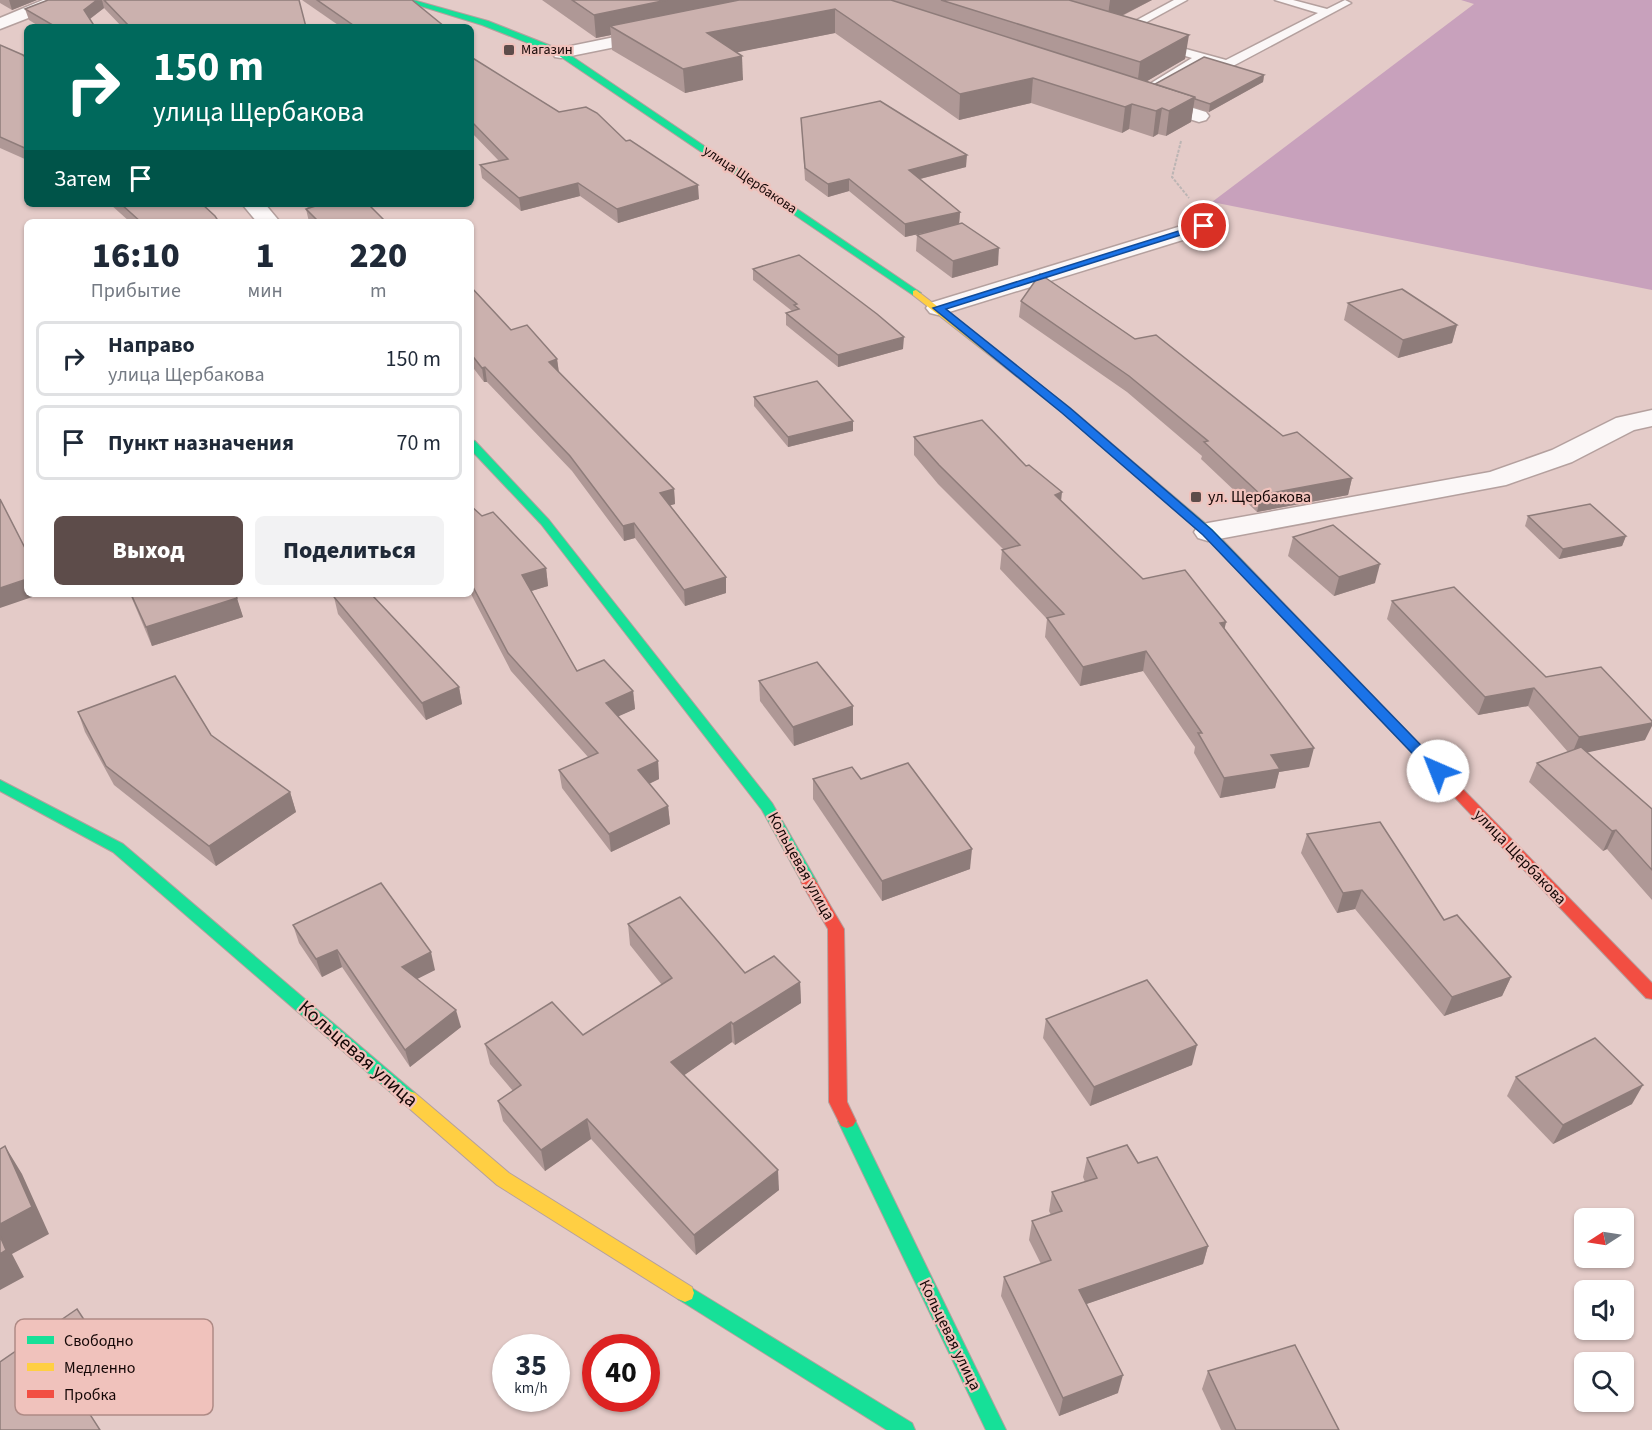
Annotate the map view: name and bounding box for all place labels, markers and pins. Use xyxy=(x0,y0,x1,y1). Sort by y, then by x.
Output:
place label: Магазин xyxy=(521,40,573,60)
marker: Магазин xyxy=(502,43,516,57)
pin xyxy=(1178,200,1229,251)
place label: ул. Щербакова xyxy=(1208,486,1311,508)
marker: ул. Щербакова xyxy=(1189,490,1203,504)

